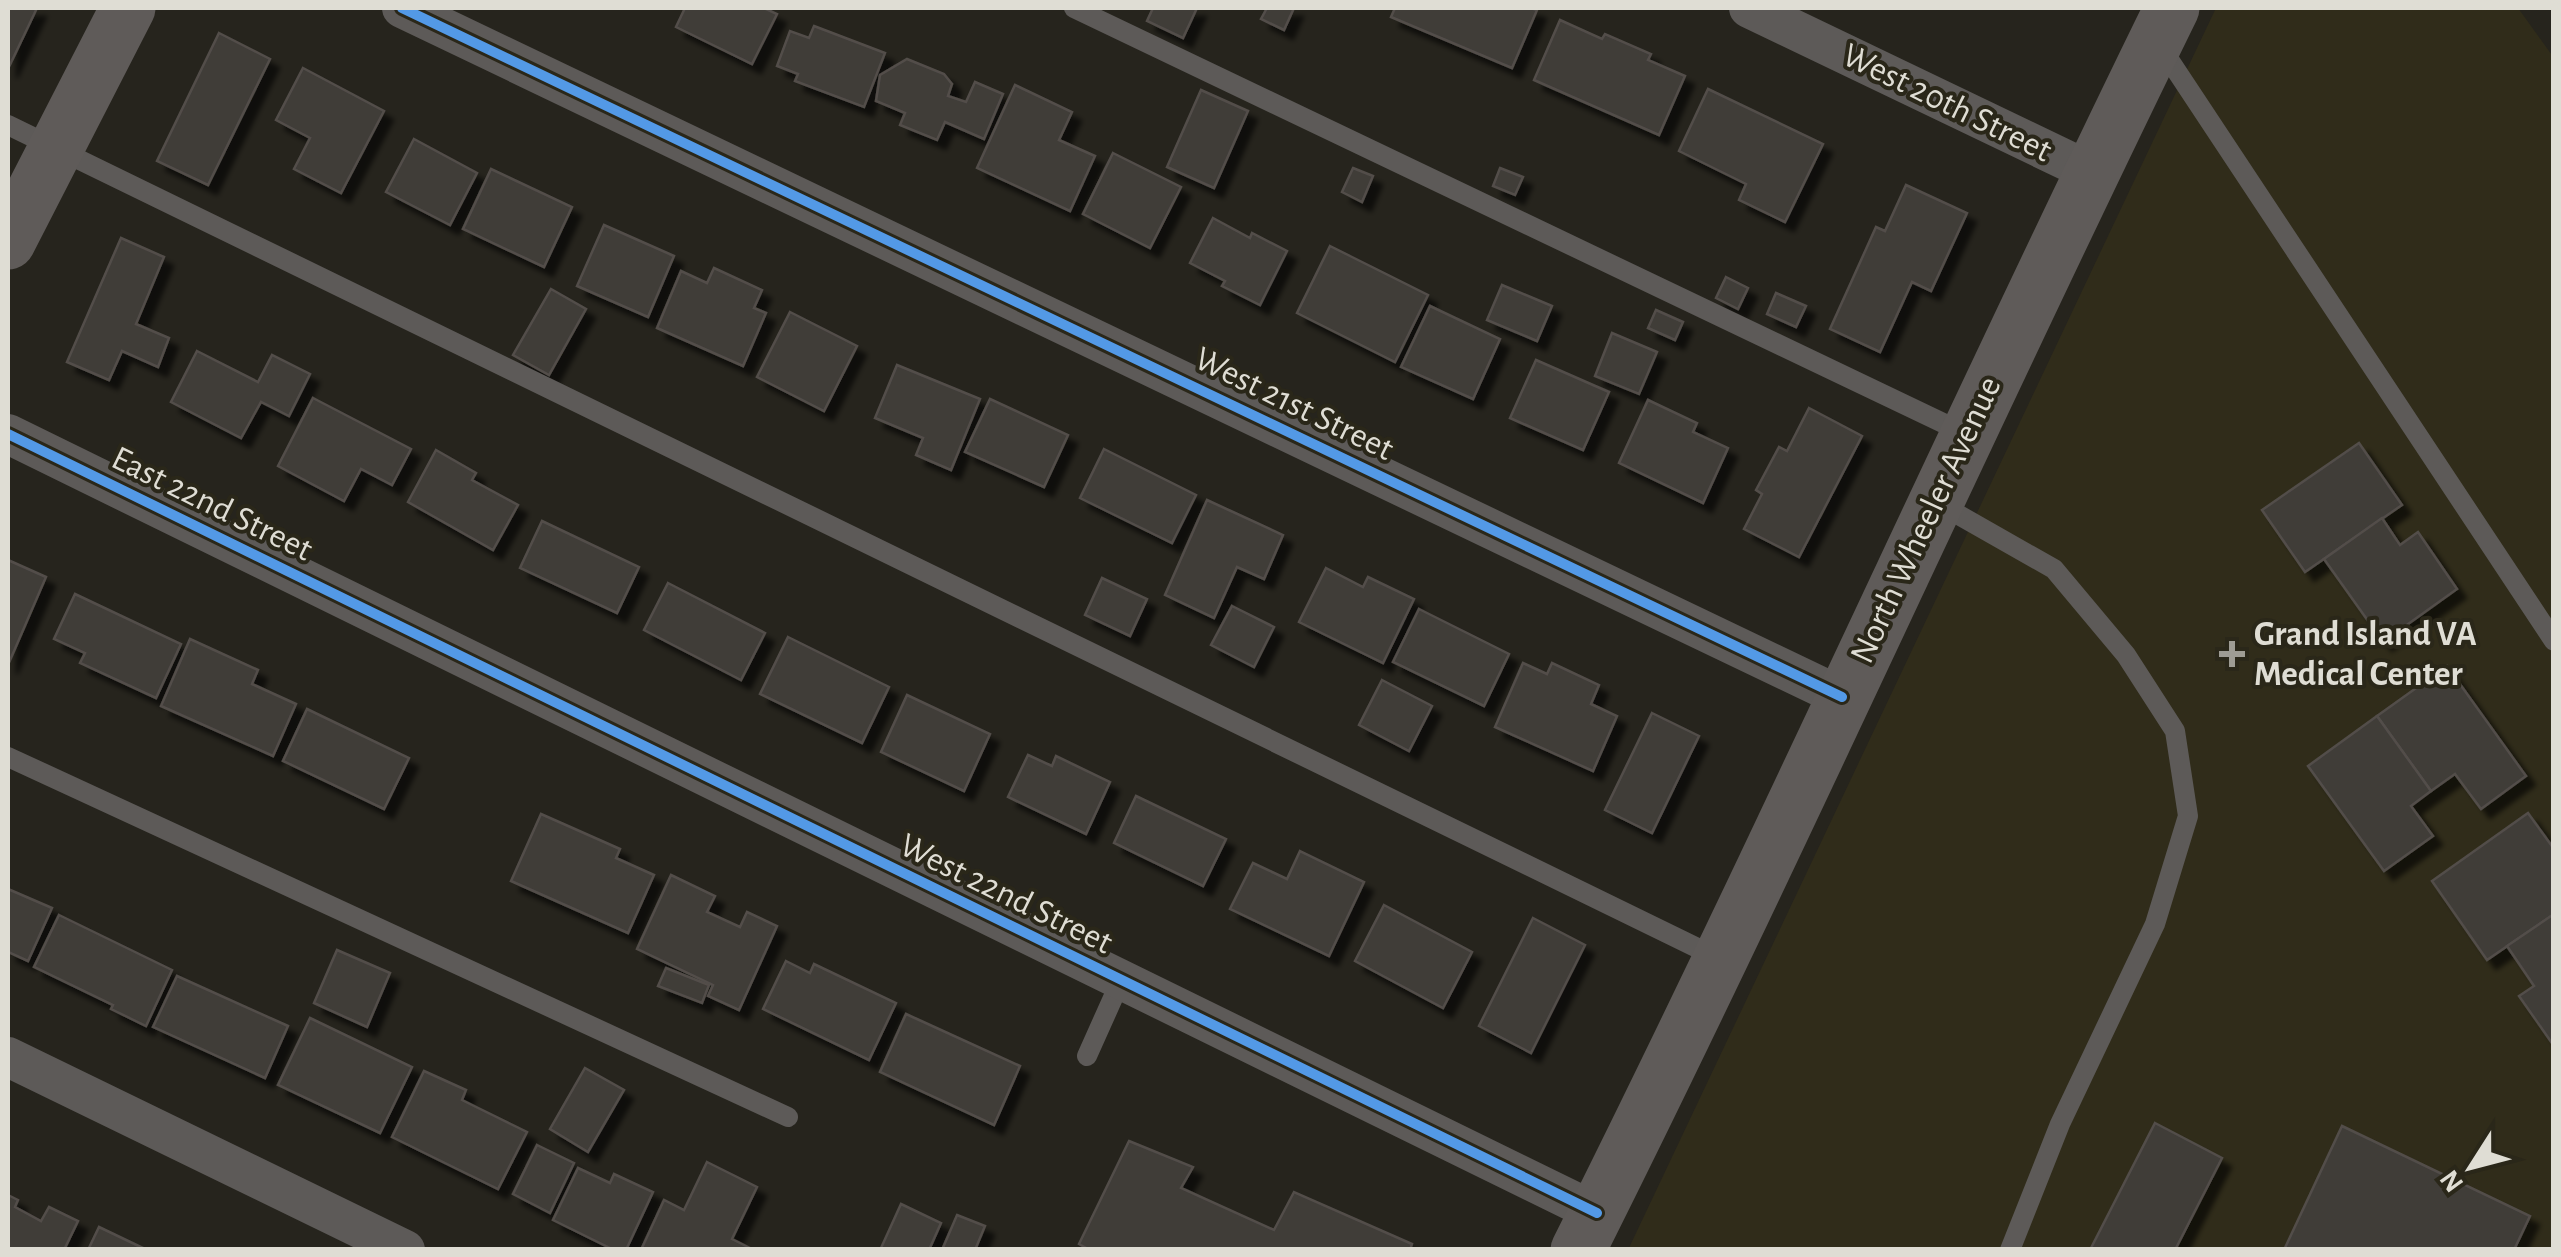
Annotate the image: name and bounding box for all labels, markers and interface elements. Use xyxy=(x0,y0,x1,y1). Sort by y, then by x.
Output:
street label: West 20th Street xyxy=(1837,37,2057,169)
street label: West 21st Street xyxy=(1189,341,1399,467)
street label: North Wheeler Avenue xyxy=(1844,371,2008,669)
street label: East 22nd Street xyxy=(106,440,318,568)
place label: Grand Island VA Medical Center xyxy=(2254,617,2477,692)
marker: Grand Island VA Medical Center xyxy=(2219,641,2245,667)
street label: West 22nd Street xyxy=(894,827,1118,961)
north arrow xyxy=(2421,1117,2521,1217)
text: N xyxy=(2435,1164,2469,1197)

